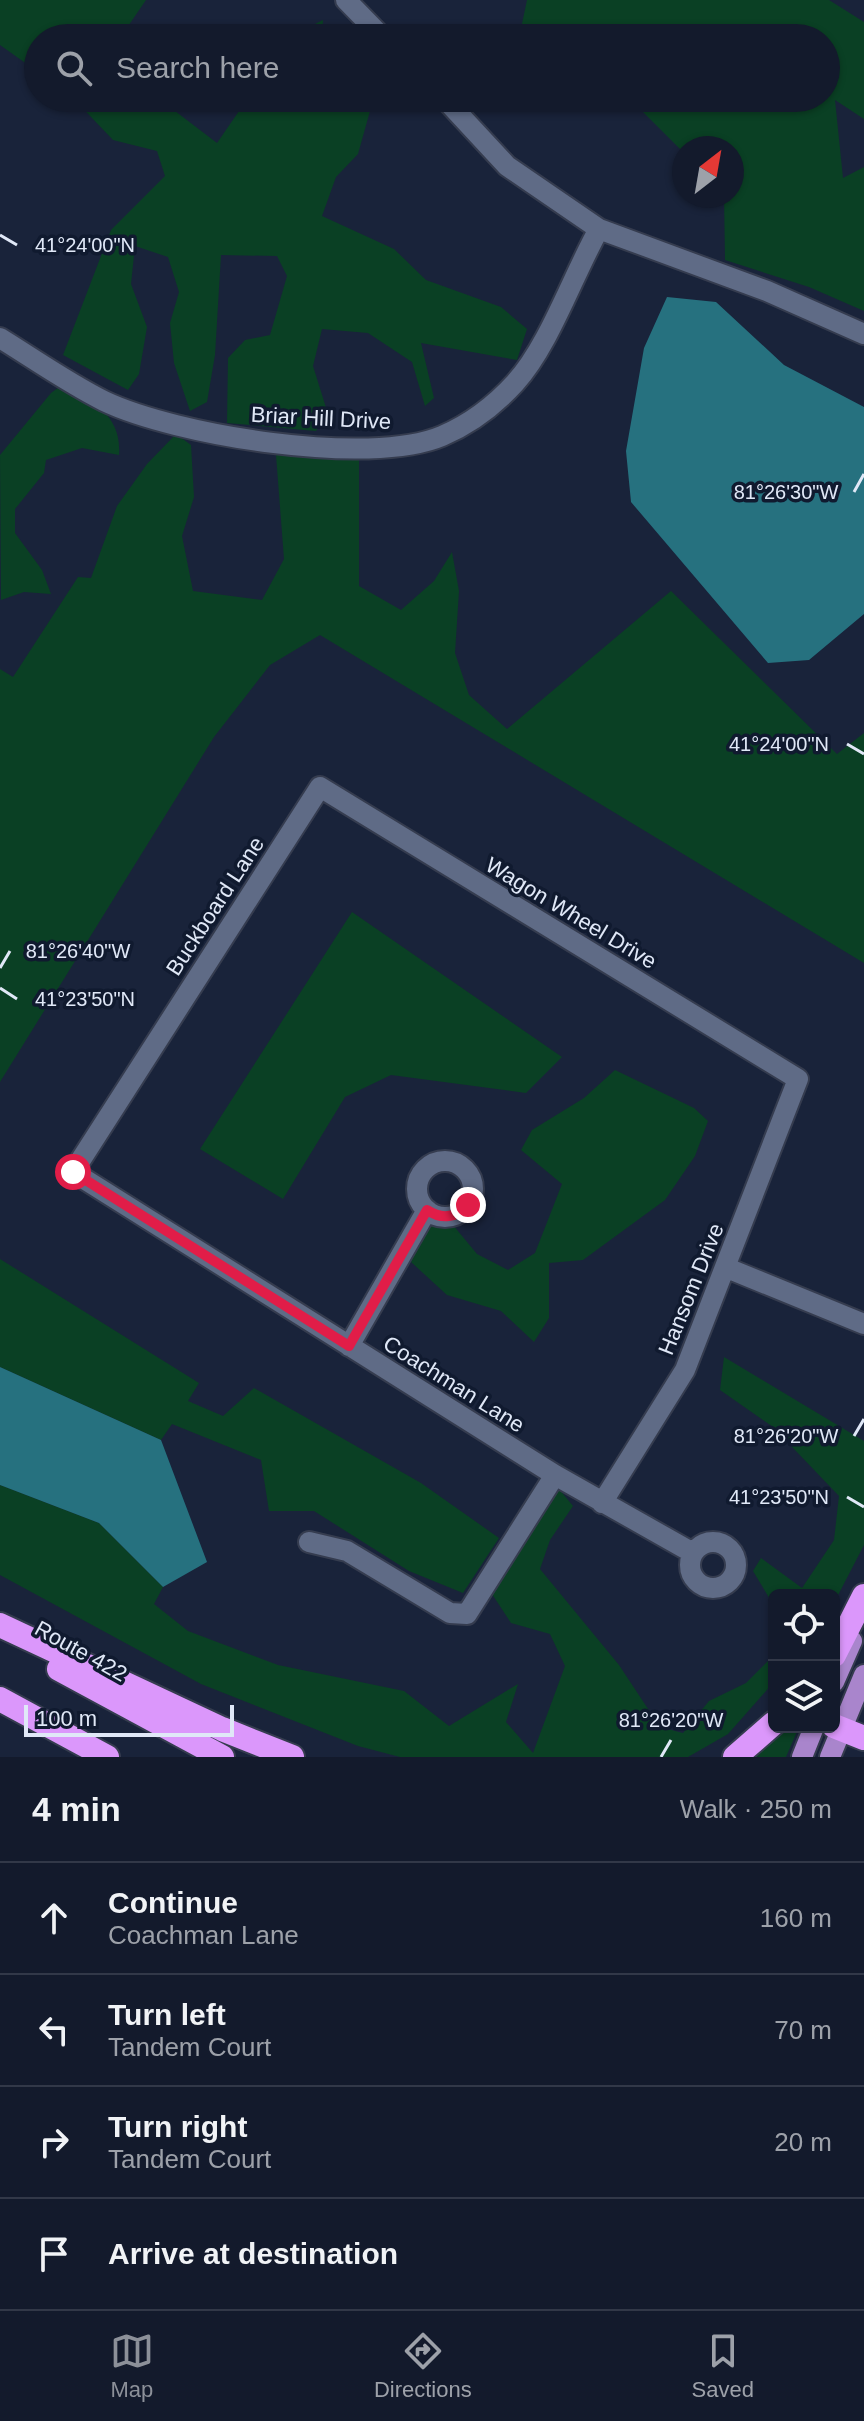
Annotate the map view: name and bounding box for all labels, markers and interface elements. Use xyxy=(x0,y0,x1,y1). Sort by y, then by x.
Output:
search box xyxy=(24,24,840,112)
icon: search xyxy=(52,46,96,90)
text: Search here xyxy=(116,51,279,84)
north arrow xyxy=(672,136,744,208)
text: 41°24'00"N xyxy=(35,234,135,256)
street label: Briar Hill Drive xyxy=(250,402,392,434)
text: 81°26'30"W xyxy=(734,481,838,503)
text: 41°24'00"N xyxy=(729,733,829,755)
street label: Buckboard Lane xyxy=(161,832,269,980)
street label: Wagon Wheel Drive xyxy=(481,852,661,974)
text: 81°26'40"W xyxy=(26,940,130,962)
text: 41°23'50"N xyxy=(35,988,135,1010)
route start xyxy=(55,1154,91,1190)
route end xyxy=(450,1187,486,1223)
street label: Hansom Drive xyxy=(653,1220,729,1358)
street label: Coachman Lane xyxy=(379,1331,529,1437)
text: 81°26'20"W xyxy=(734,1425,838,1447)
text: 41°23'50"N xyxy=(729,1486,829,1508)
map controls xyxy=(768,1589,840,1733)
button: locate xyxy=(768,1589,840,1661)
street label: Route 422 xyxy=(31,1615,131,1687)
button: layers xyxy=(768,1661,840,1733)
scale bar xyxy=(24,1701,234,1737)
text: 100 m xyxy=(36,1706,97,1731)
text: 81°26'20"W xyxy=(619,1709,723,1731)
text: 4 min xyxy=(32,1790,121,1828)
text: Walk · 250 m xyxy=(680,1794,832,1824)
text: Continue xyxy=(108,1886,238,1919)
icon: ahead xyxy=(32,1896,76,1940)
text: 160 m xyxy=(760,1903,832,1933)
text: Coachman Lane xyxy=(108,1920,299,1950)
text: Turn left xyxy=(108,1998,226,2031)
icon: left xyxy=(32,2008,76,2052)
text: 70 m xyxy=(774,2015,832,2045)
text: Tandem Court xyxy=(108,2032,271,2062)
text: Turn right xyxy=(108,2110,247,2143)
icon: right xyxy=(32,2120,76,2164)
text: 20 m xyxy=(774,2127,832,2157)
text: Tandem Court xyxy=(108,2144,271,2174)
icon: arrive xyxy=(32,2232,76,2276)
text: Arrive at destination xyxy=(108,2237,398,2270)
tab: Map xyxy=(110,2329,154,2403)
tab: Directions xyxy=(374,2329,472,2403)
tab: Saved xyxy=(692,2329,754,2403)

